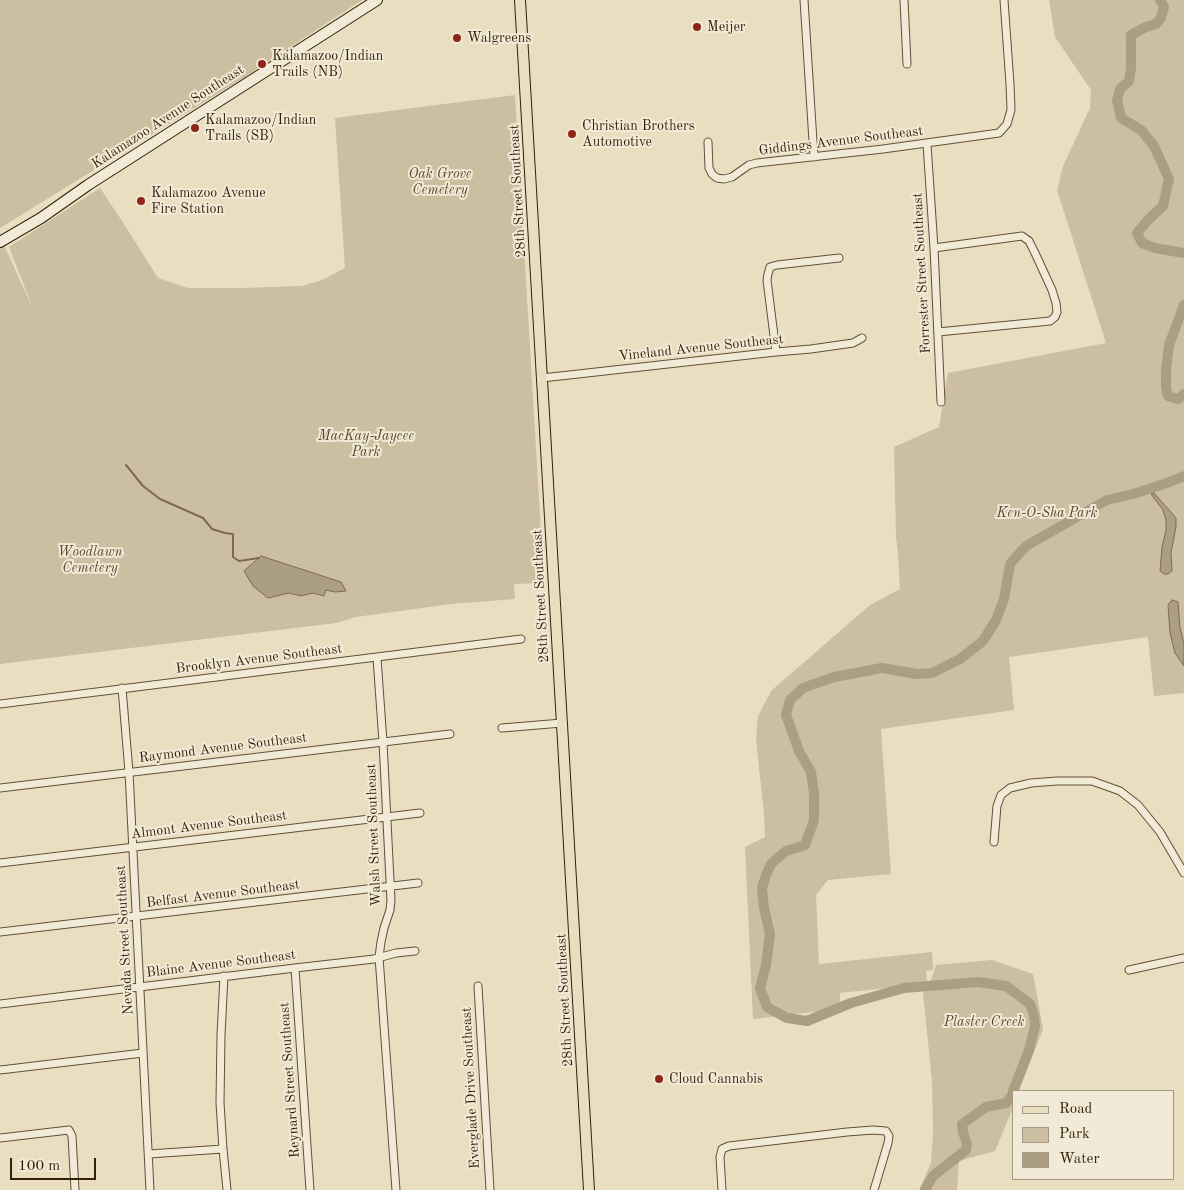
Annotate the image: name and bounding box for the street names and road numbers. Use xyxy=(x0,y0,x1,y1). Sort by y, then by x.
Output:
street label: Kalamazoo Avenue Southeast xyxy=(89,61,247,173)
street label: Giddings Avenue Southeast xyxy=(758,123,924,159)
street label: 28th Street Southeast xyxy=(506,124,530,258)
street label: Forrester Street Southeast xyxy=(909,192,935,354)
street label: Vineland Avenue Southeast xyxy=(618,331,784,365)
street label: 28th Street Southeast xyxy=(529,529,553,663)
street label: Brooklyn Avenue Southeast xyxy=(175,640,343,678)
street label: Raymond Avenue Southeast xyxy=(138,729,308,767)
street label: Walsh Street Southeast xyxy=(363,763,385,907)
street label: Almont Avenue Southeast xyxy=(130,807,288,843)
street label: Nevada Street Southeast xyxy=(113,865,137,1015)
street label: Belfast Avenue Southeast xyxy=(145,876,301,912)
street label: 28th Street Southeast xyxy=(553,933,577,1067)
street label: Blaine Avenue Southeast xyxy=(145,946,297,982)
street label: Reynard Street Southeast xyxy=(276,1001,304,1159)
street label: Everglade Drive Southeast xyxy=(458,1007,484,1169)

